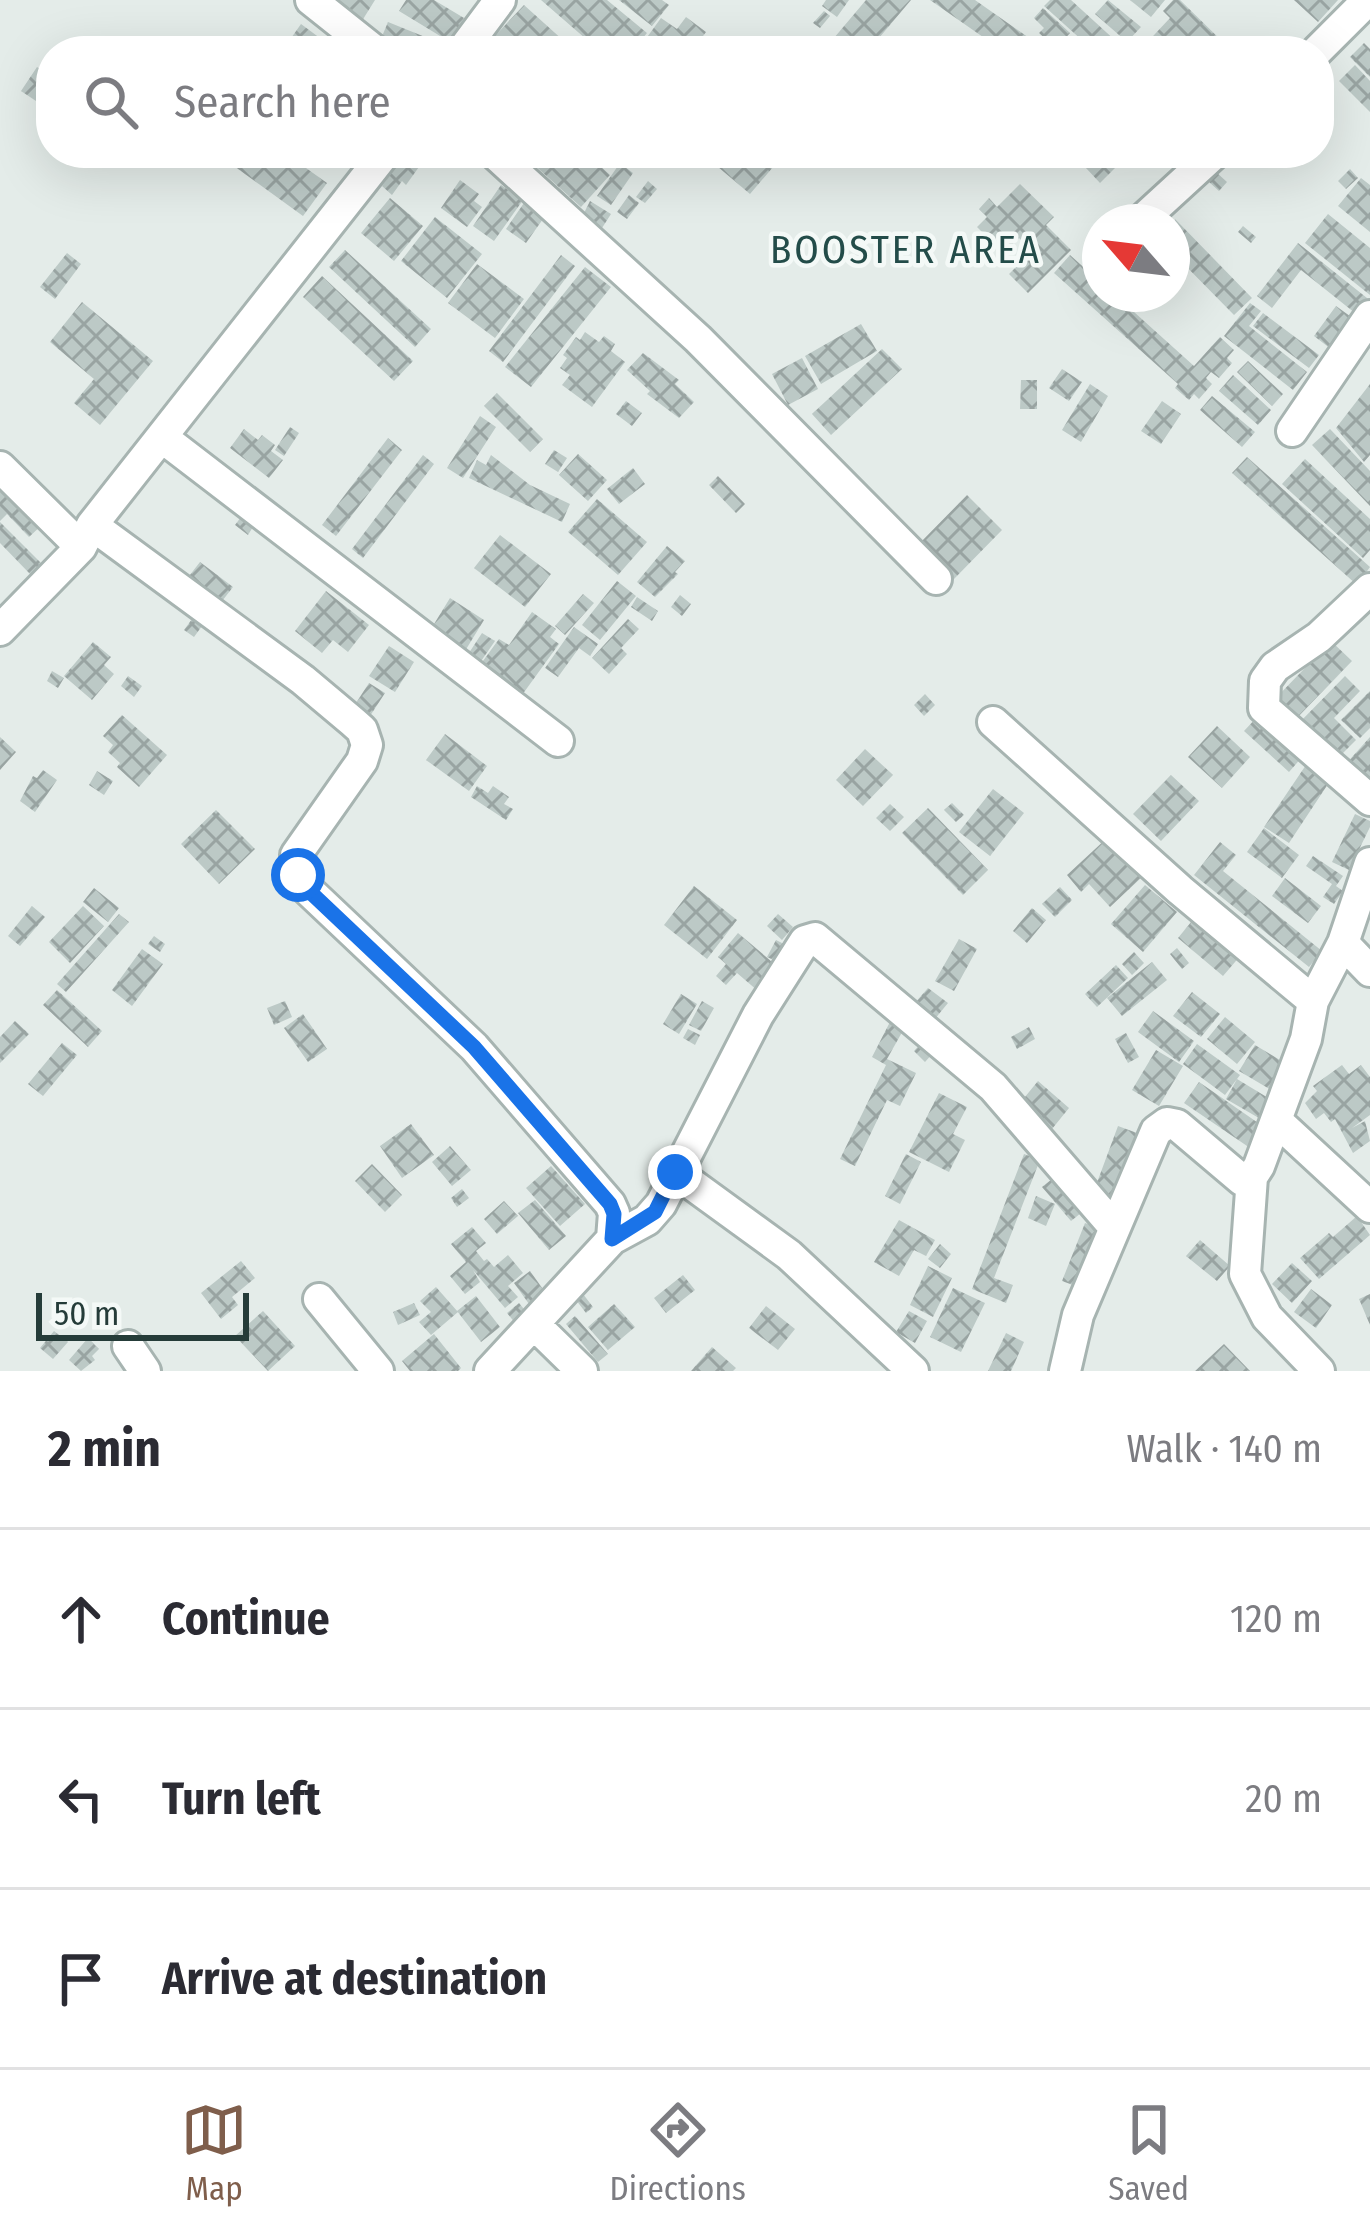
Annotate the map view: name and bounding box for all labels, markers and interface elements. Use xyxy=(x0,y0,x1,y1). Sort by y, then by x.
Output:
search box xyxy=(36,36,1334,168)
icon: search xyxy=(78,69,144,135)
text: Search here xyxy=(174,75,391,129)
north arrow xyxy=(1082,204,1190,312)
district label: BOOSTER AREA xyxy=(770,227,1042,273)
route start xyxy=(271,848,325,902)
route end xyxy=(648,1145,702,1199)
scale bar xyxy=(36,1287,249,1340)
text: 50 m xyxy=(54,1294,119,1334)
text: 2 min xyxy=(48,1418,161,1480)
text: Walk · 140 m xyxy=(1127,1426,1322,1472)
icon: ahead xyxy=(48,1586,114,1652)
text: Continue xyxy=(162,1592,330,1646)
text: 120 m xyxy=(1230,1596,1322,1642)
icon: left xyxy=(48,1766,114,1832)
text: Turn left xyxy=(162,1772,321,1826)
text: 20 m xyxy=(1245,1776,1322,1822)
icon: arrive xyxy=(48,1946,114,2012)
text: Arrive at destination xyxy=(162,1952,547,2006)
tab: Map xyxy=(181,2097,247,2209)
tab: Directions xyxy=(609,2097,746,2209)
tab: Saved xyxy=(1108,2097,1189,2209)

